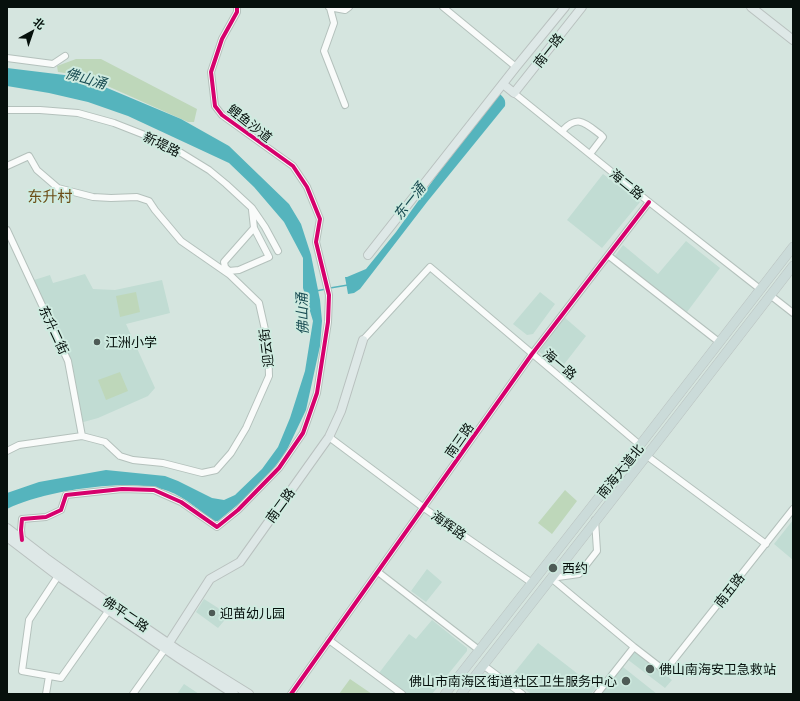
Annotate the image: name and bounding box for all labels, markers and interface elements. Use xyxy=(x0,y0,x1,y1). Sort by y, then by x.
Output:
north arrow xyxy=(12,12,52,52)
text: 北 xyxy=(30,13,49,32)
street label: 南一路 xyxy=(530,30,566,70)
water label: 佛山涌 xyxy=(63,64,109,92)
street label: 鲤鱼沙道 xyxy=(225,101,275,145)
street label: 新堤路 xyxy=(141,128,183,160)
street label: 海二路 xyxy=(607,166,647,202)
water label: 东一涌 xyxy=(389,179,429,223)
district label: 东升村 xyxy=(28,187,72,205)
water label: 佛山涌 xyxy=(293,293,311,335)
street label: 东升二街 xyxy=(36,303,72,357)
street label: 迎云街 xyxy=(256,328,276,368)
place label: 江洲小学 xyxy=(105,334,157,350)
marker: 江洲小学 xyxy=(92,337,102,347)
street label: 海一路 xyxy=(540,345,580,383)
street label: 南三路 xyxy=(441,420,477,460)
street label: 南海大道北 xyxy=(593,441,647,501)
street label: 南二路 xyxy=(262,485,298,525)
street label: 海辉路 xyxy=(429,507,469,543)
place label: 西约 xyxy=(562,560,588,576)
marker: 西约 xyxy=(547,562,559,574)
street label: 南五路 xyxy=(711,570,747,610)
street label: 佛平二路 xyxy=(100,593,152,635)
place label: 迎苗幼儿园 xyxy=(220,605,285,621)
marker: 迎苗幼儿园 xyxy=(207,608,217,618)
place label: 佛山南海安卫急救站 xyxy=(659,661,776,677)
marker: 佛山南海安卫急救站 xyxy=(644,663,656,675)
place label: 佛山市南海区街道社区卫生服务中心 xyxy=(409,673,617,689)
marker: 佛山市南海区街道社区卫生服务中心 xyxy=(620,675,632,687)

